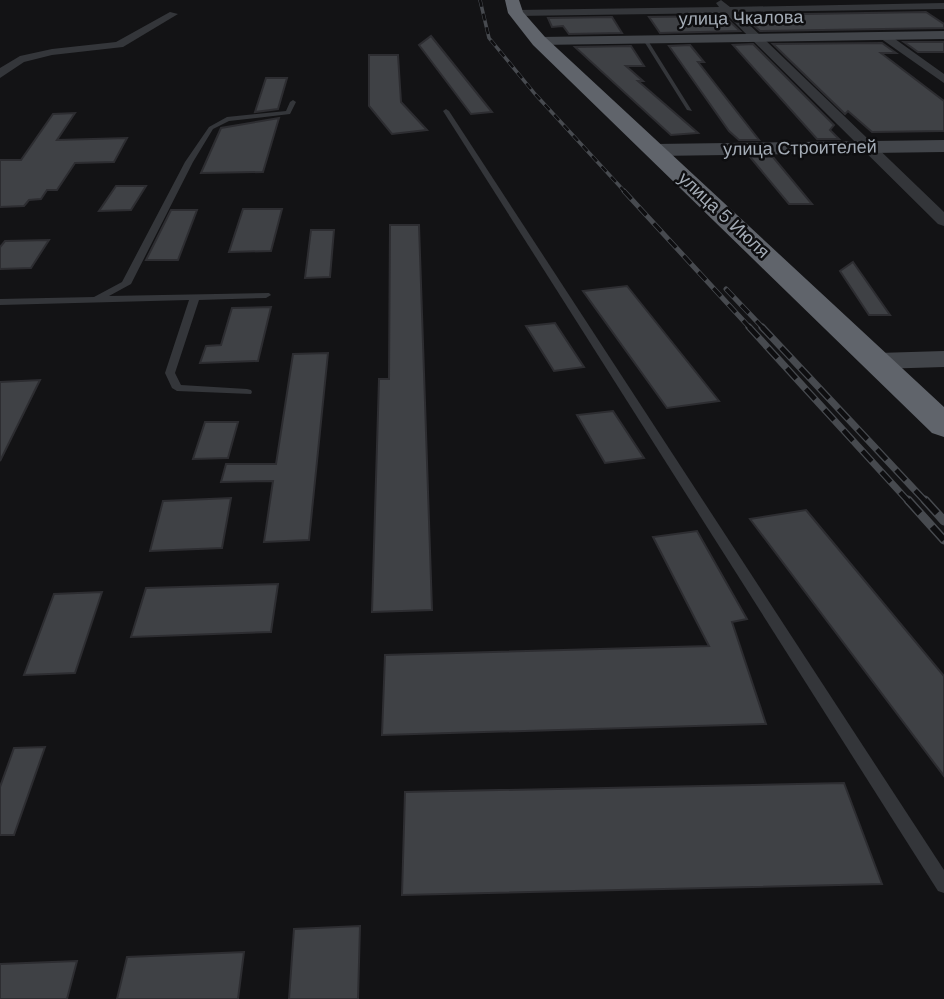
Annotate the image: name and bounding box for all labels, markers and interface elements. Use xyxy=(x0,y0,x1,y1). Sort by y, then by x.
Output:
street label: улица Чкалова xyxy=(678,5,805,31)
street label: улица Строителей xyxy=(723,135,877,161)
street label: улица 5 Июля xyxy=(673,167,775,263)

